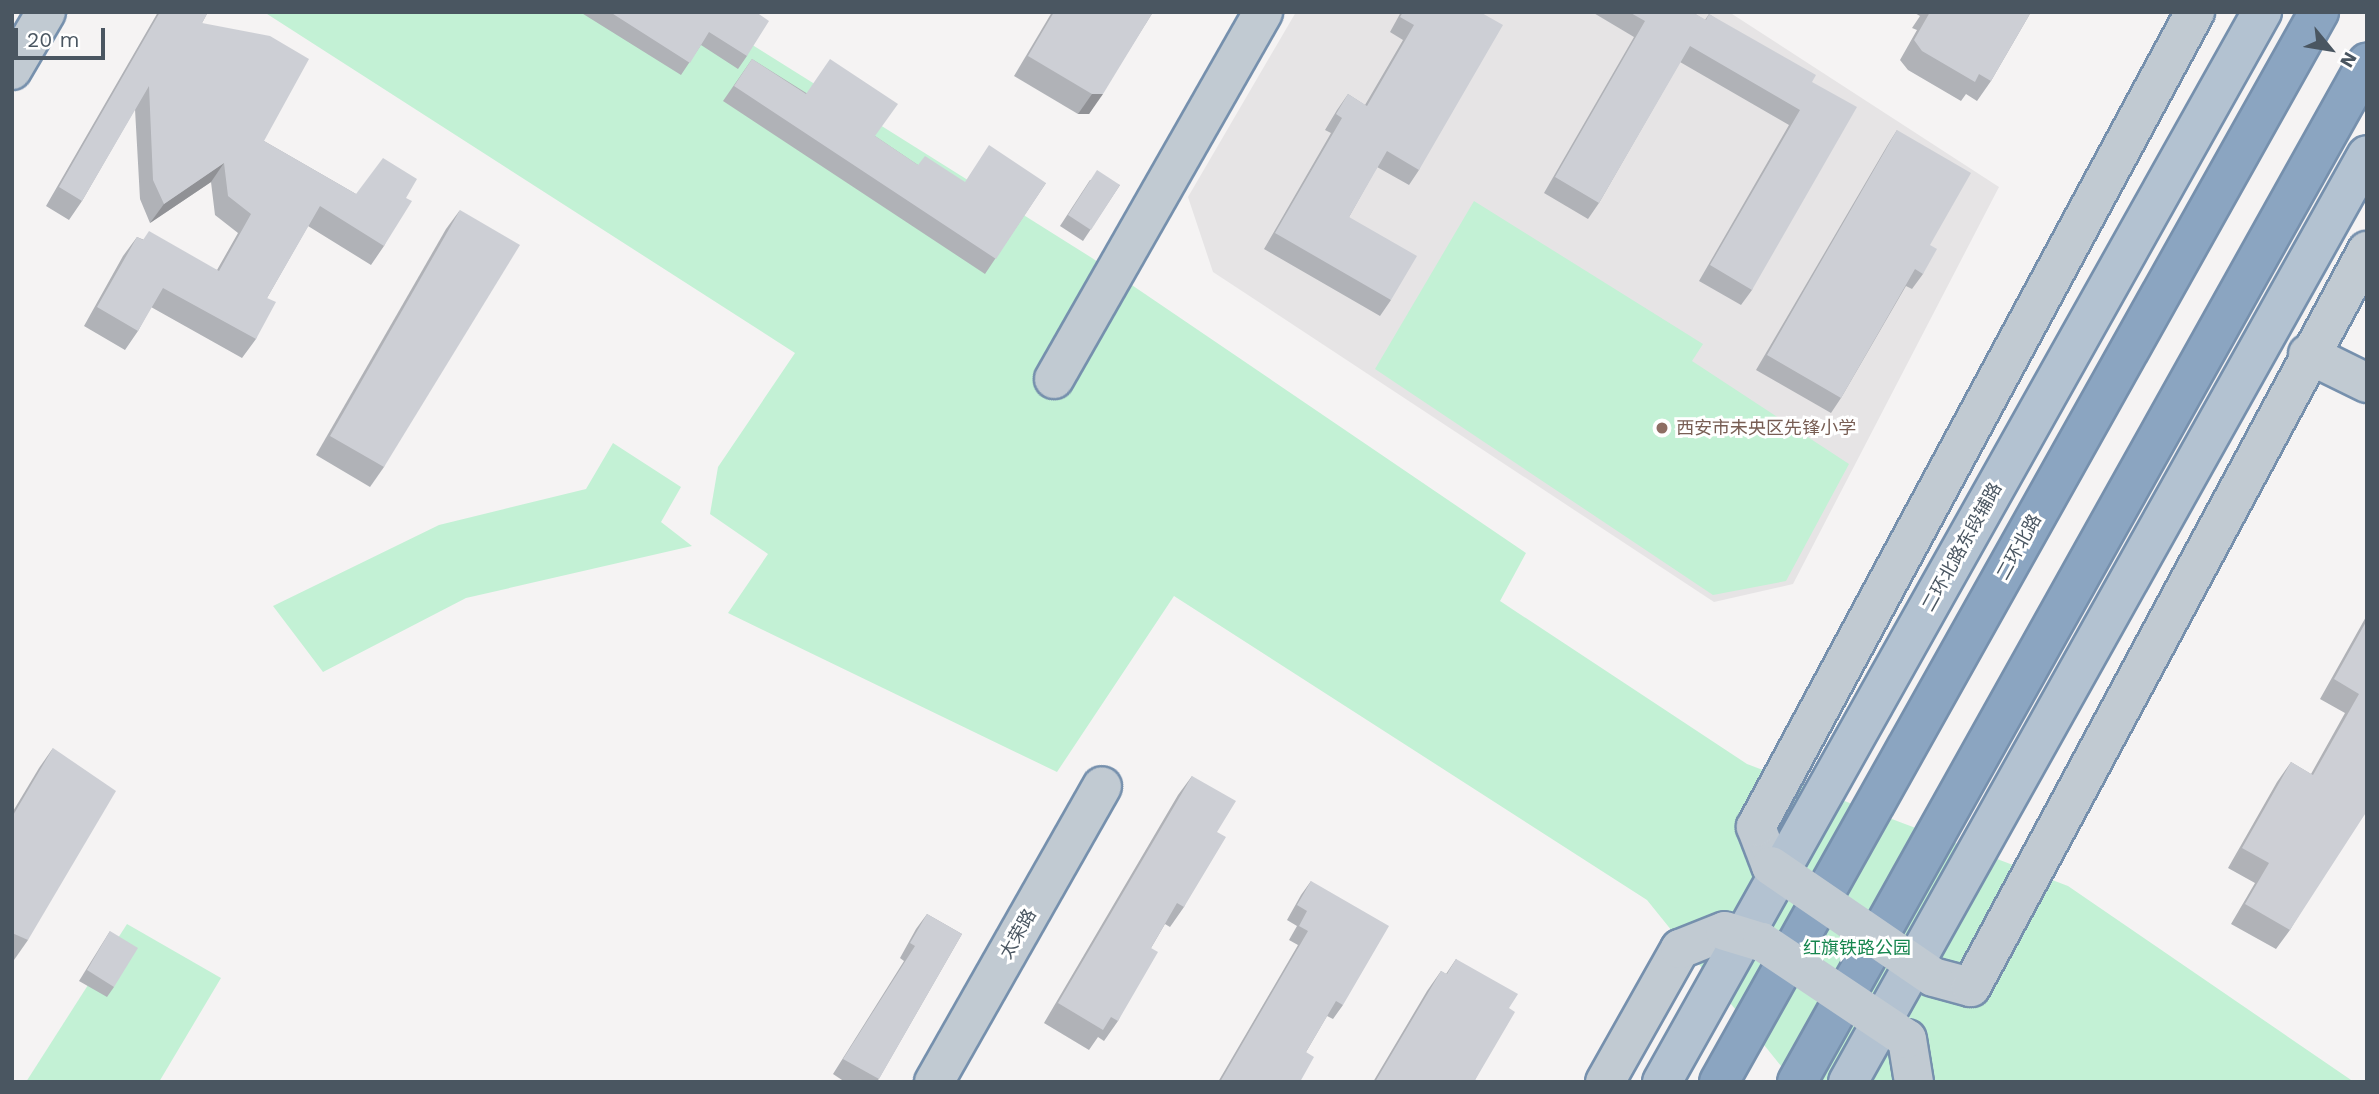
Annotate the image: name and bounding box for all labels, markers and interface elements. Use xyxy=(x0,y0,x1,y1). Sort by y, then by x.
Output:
scale bar xyxy=(18,14,108,58)
north arrow xyxy=(2295,14,2365,84)
text: 20 m xyxy=(27,27,79,52)
text: N xyxy=(2335,48,2362,72)
place label: 西安市未央区先锋小学 xyxy=(1676,417,1856,439)
marker: 西安市未央区先锋小学 xyxy=(1654,420,1670,436)
street label: 二环北路东段辅路 xyxy=(1918,479,2006,615)
street label: 二环北路 xyxy=(1992,510,2046,584)
street label: 太荣路 xyxy=(995,905,1041,963)
park label: 红旗铁路公园 xyxy=(1803,937,1911,959)

